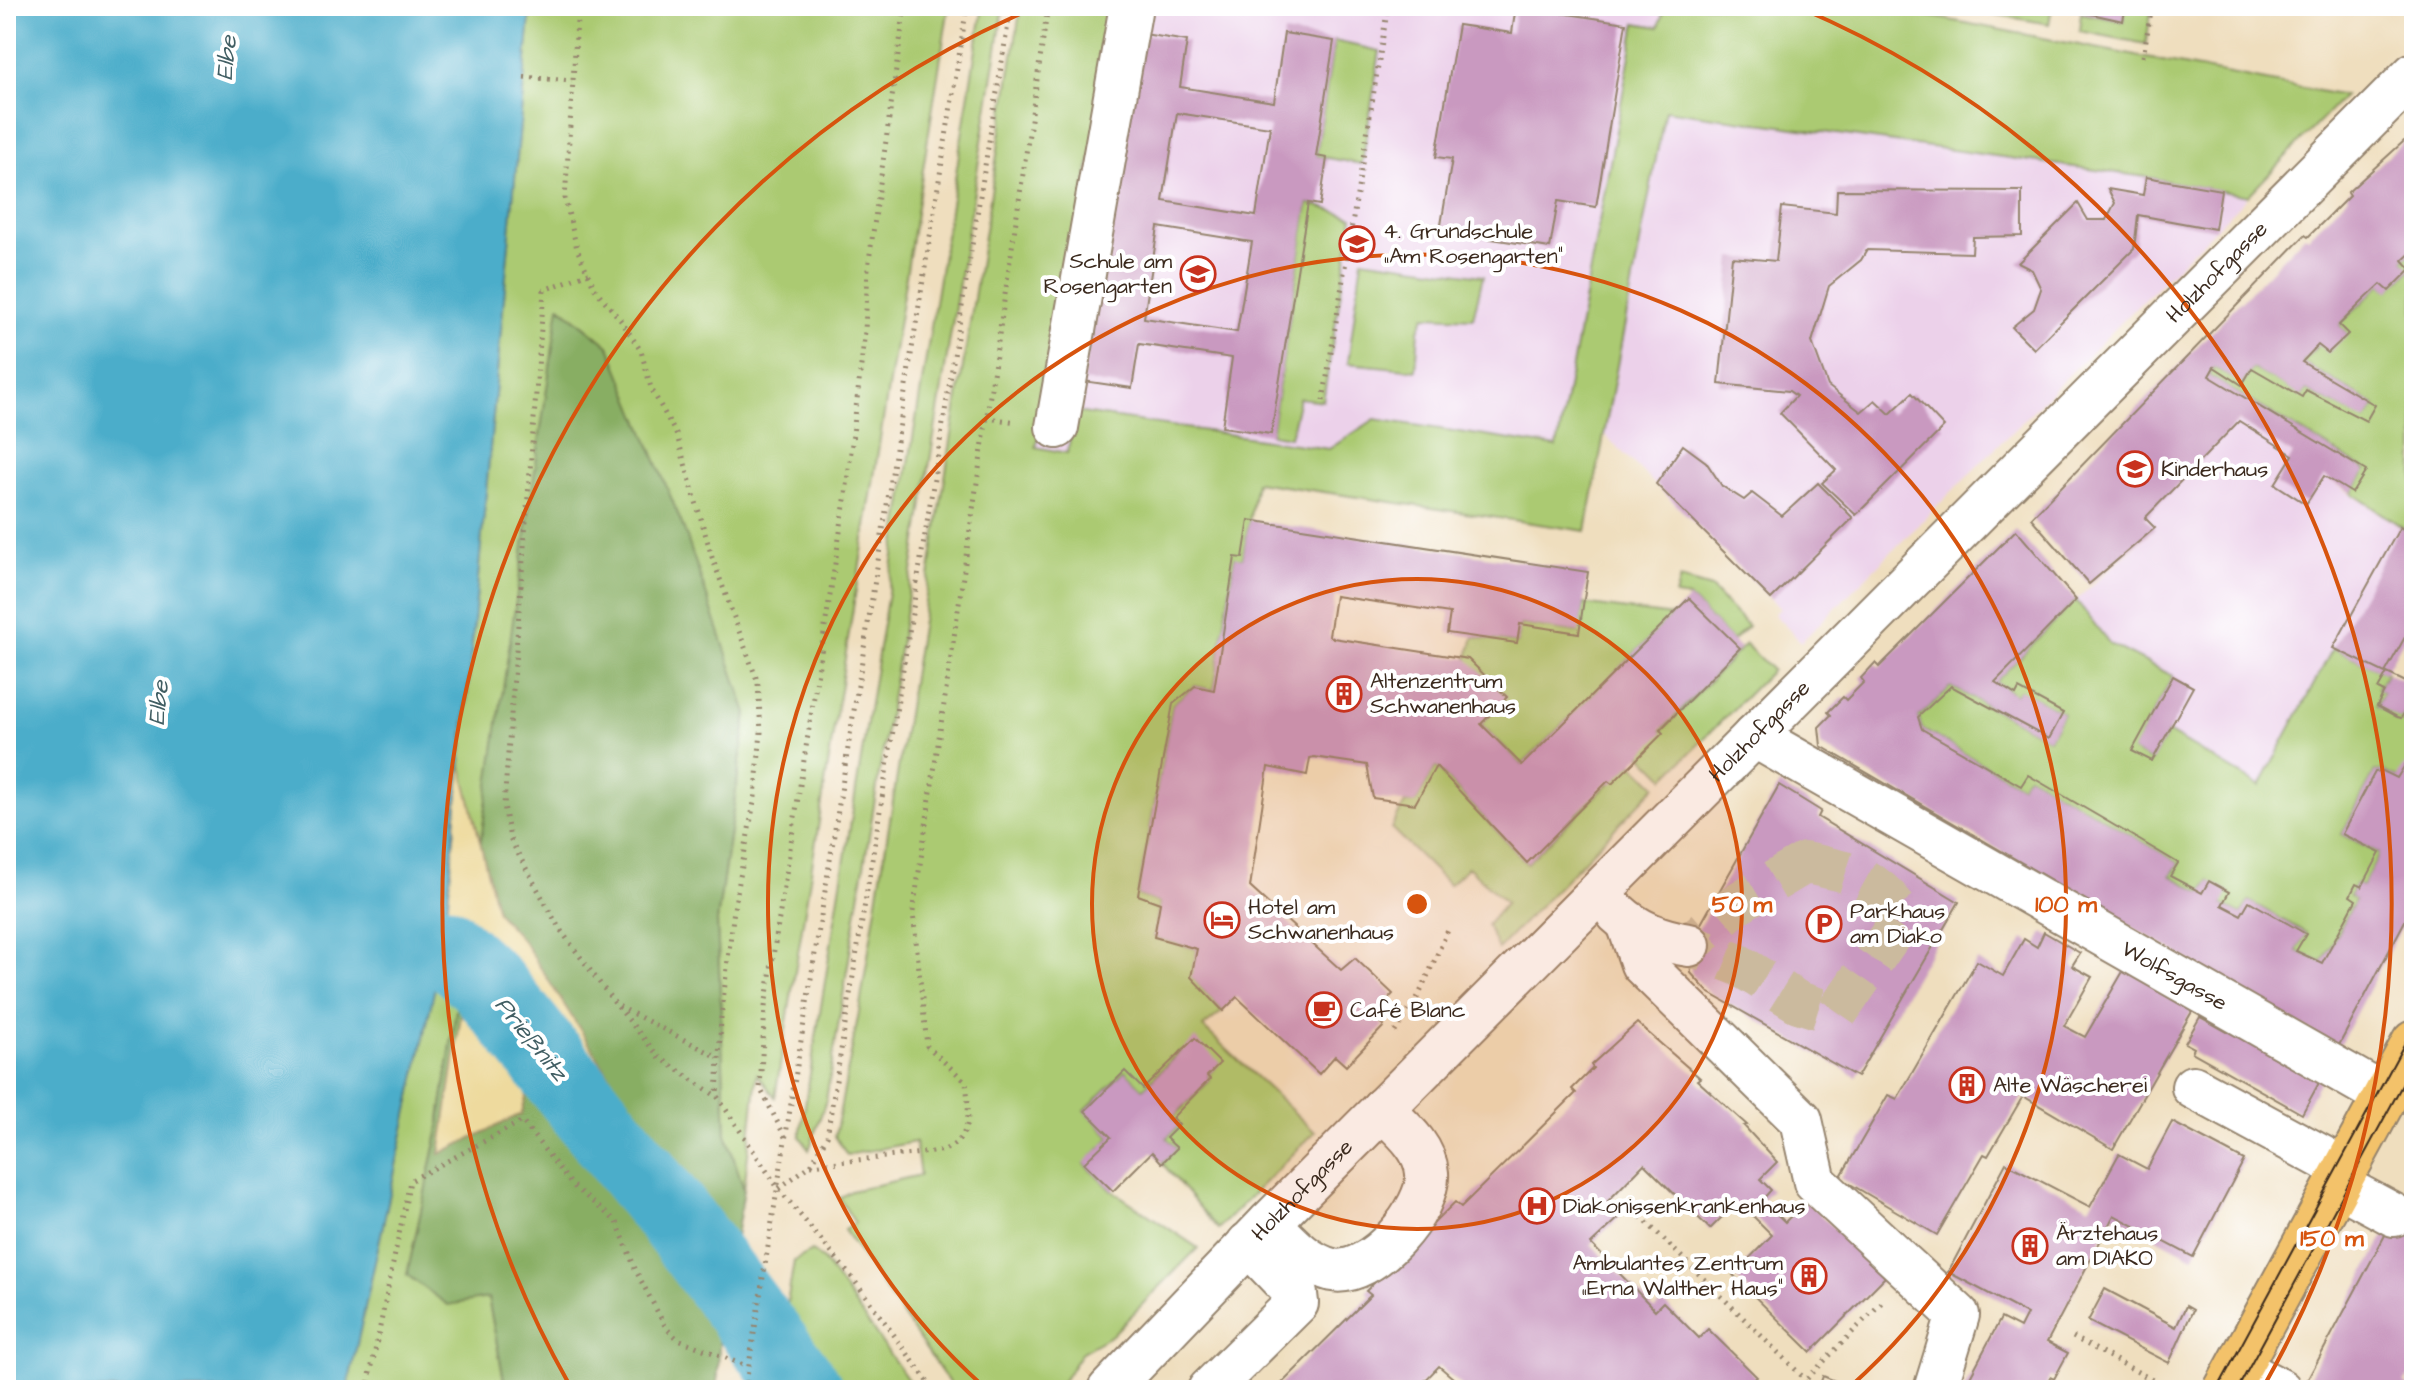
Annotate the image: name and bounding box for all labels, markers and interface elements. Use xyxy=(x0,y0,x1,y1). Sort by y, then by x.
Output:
water label: Elbe xyxy=(208,33,246,82)
street label: Holzhofgasse xyxy=(2159,214,2275,330)
place label: 4. Grundschule „Am Rosengarten“ xyxy=(1383,216,1563,273)
school or university icon: 4. Grundschule „Am Rosengarten“ xyxy=(1338,225,1376,263)
place label: Schule am Rosengarten xyxy=(1044,246,1172,303)
school or university icon: Schule am Rosengarten xyxy=(1179,255,1217,293)
school or university icon: Kinderhaus xyxy=(2116,450,2154,488)
place label: Kinderhaus xyxy=(2161,454,2268,485)
place label: Altenzentrum Schwanenhaus xyxy=(1370,666,1516,722)
street label: Holzhofgasse xyxy=(1701,673,1817,789)
building icon: Altenzentrum Schwanenhaus xyxy=(1325,675,1363,713)
water label: Elbe xyxy=(140,678,178,727)
text: 50 m xyxy=(1712,888,1773,922)
text: 100 m xyxy=(2035,888,2097,922)
centre of rings xyxy=(1403,890,1431,918)
place label: Hotel am Schwanenhaus xyxy=(1248,892,1394,948)
place label: Parkhaus am Diako xyxy=(1850,896,1945,952)
hotel icon: Hotel am Schwanenhaus xyxy=(1203,901,1241,939)
parking icon: Parkhaus am Diako xyxy=(1805,905,1843,943)
street label: Wolfsgasse xyxy=(2116,933,2233,1018)
water label: Prießnitz xyxy=(486,990,576,1089)
cafe icon: Café Blanc xyxy=(1305,991,1343,1029)
place label: Café Blanc xyxy=(1350,995,1466,1026)
building icon: Alte Wäscherei xyxy=(1948,1066,1986,1104)
place label: Alte Wäscherei xyxy=(1993,1070,2147,1101)
street label: Holzhofgasse xyxy=(1244,1132,1360,1248)
hospital icon: Diakonissenkrankenhaus xyxy=(1518,1187,1556,1225)
place label: Diakonissenkrankenhaus xyxy=(1563,1191,1806,1222)
place label: Ärztehaus am DIAKO xyxy=(2056,1218,2158,1274)
text: 150 m xyxy=(2300,1222,2364,1256)
building icon: Ärztehaus am DIAKO xyxy=(2011,1227,2049,1265)
place label: Ambulantes Zentrum „Erna Walther Haus“ xyxy=(1572,1248,1783,1304)
building icon: Ambulantes Zentrum „Erna Walther Haus“ xyxy=(1790,1257,1828,1295)

